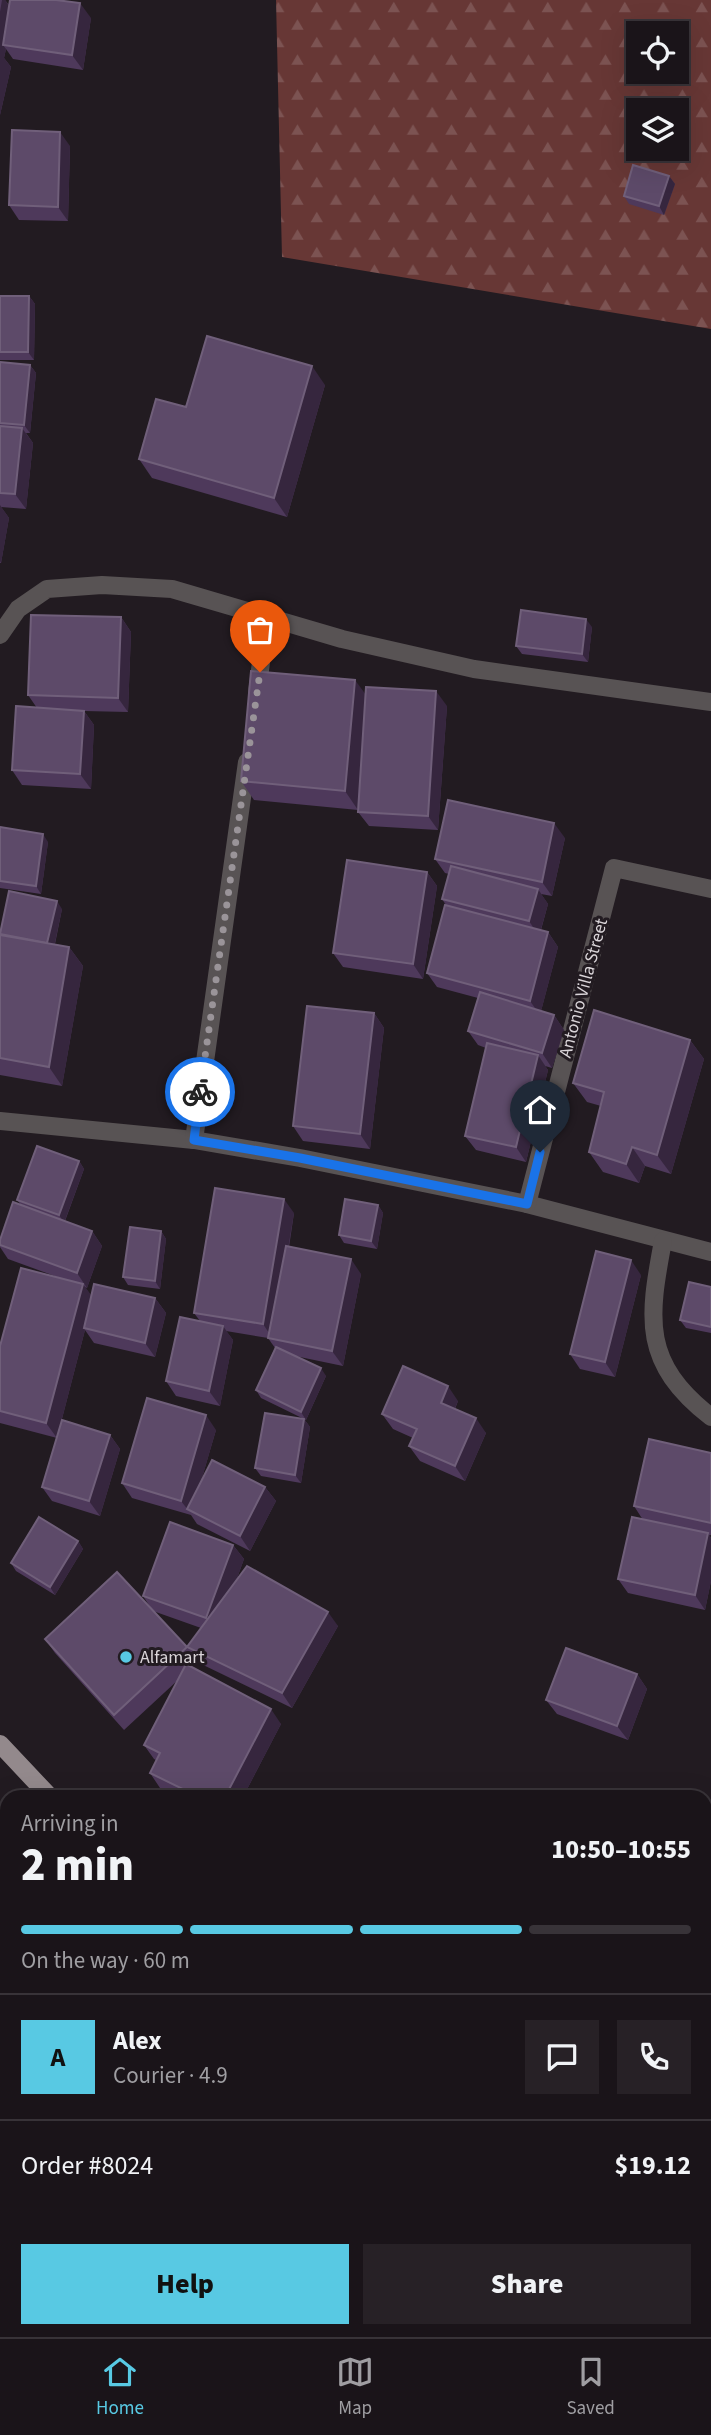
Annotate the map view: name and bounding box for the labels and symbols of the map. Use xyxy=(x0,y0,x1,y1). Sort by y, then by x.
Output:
pin xyxy=(230,600,290,672)
street label: Antonio Villa Street xyxy=(553,916,614,1061)
courier xyxy=(165,1057,235,1127)
pin xyxy=(510,1080,570,1152)
place label: Alfamart xyxy=(140,1645,205,1670)
marker: Alfamart xyxy=(118,1649,134,1665)

